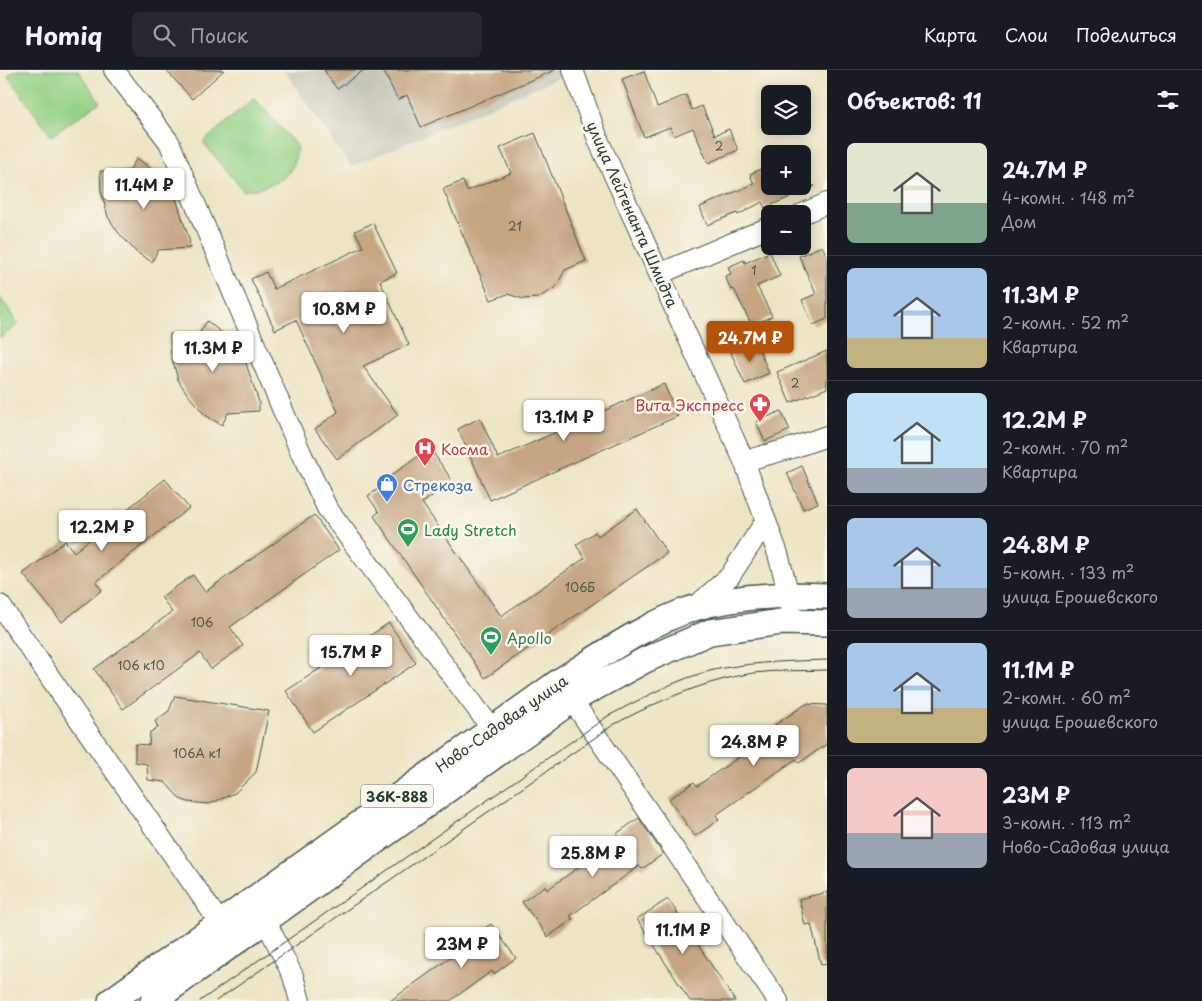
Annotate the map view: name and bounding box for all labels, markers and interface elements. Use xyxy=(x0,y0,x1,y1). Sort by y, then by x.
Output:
search box xyxy=(132,12,482,57)
text: Homiq xyxy=(25,17,102,53)
icon: search xyxy=(150,21,178,49)
text: Поиск xyxy=(190,21,248,49)
text: Карта xyxy=(924,21,977,48)
text: Слои xyxy=(1005,21,1048,48)
text: Поделиться xyxy=(1076,21,1177,48)
text: Объектов: 11 xyxy=(847,84,982,116)
map controls xyxy=(761,85,811,255)
button: layers xyxy=(761,85,811,135)
icon: filters xyxy=(1154,86,1182,114)
street label: улица Лейтенанта Шмидта xyxy=(581,117,685,312)
house number: 2 xyxy=(715,137,723,155)
button: + xyxy=(761,145,811,195)
text: 24.7M ₽ xyxy=(1002,153,1087,185)
icon: home xyxy=(887,163,947,223)
pin: 11.4M ₽ xyxy=(98,168,190,210)
text: 11.4M ₽ xyxy=(115,172,173,196)
text: 4-комн. · 148 m² xyxy=(1002,185,1135,209)
button: − xyxy=(761,205,811,255)
text: Дом xyxy=(1002,209,1036,233)
house number: 21 xyxy=(508,217,522,235)
house number: 1 xyxy=(751,261,757,279)
text: 11.3M ₽ xyxy=(1002,278,1079,310)
icon: home xyxy=(887,288,947,348)
pin: 10.8M ₽ xyxy=(298,292,390,334)
text: 10.8M ₽ xyxy=(312,296,376,320)
text: 2-комн. · 52 m² xyxy=(1002,310,1129,334)
pin: 24.7M ₽ xyxy=(704,320,796,363)
text: 24.7M ₽ xyxy=(718,325,782,349)
pin: 11.3M ₽ xyxy=(167,330,259,373)
text: Квартира xyxy=(1002,334,1077,358)
text: 11.3M ₽ xyxy=(184,335,242,359)
house number: 2 xyxy=(791,374,799,392)
pharmacy icon: Вита Экспресс xyxy=(748,392,772,423)
place label: Вита Экспресс xyxy=(635,393,744,416)
pin: 13.1M ₽ xyxy=(518,400,610,442)
text: 12.2M ₽ xyxy=(1002,403,1087,435)
text: 13.1M ₽ xyxy=(534,404,594,428)
icon: home xyxy=(887,413,947,473)
text: 2-комн. · 70 m² xyxy=(1002,435,1128,459)
hospital icon: Косма xyxy=(413,436,437,467)
place label: Косма xyxy=(441,437,489,460)
text: Квартира xyxy=(1002,459,1077,483)
shop icon: Стрекоза xyxy=(375,472,399,503)
place label: Стрекоза xyxy=(403,473,473,496)
pin: 12.2M ₽ xyxy=(56,510,148,552)
text: 12.2M ₽ xyxy=(70,514,134,538)
sports icon: Lady Stretch xyxy=(396,517,420,548)
place label: Lady Stretch xyxy=(424,518,517,541)
text: 24.8M ₽ xyxy=(1002,528,1089,560)
icon: home xyxy=(887,538,947,598)
text: 5-комн. · 133 m² xyxy=(1002,560,1134,584)
house number: 106Б xyxy=(565,578,595,596)
text: улица Ерошевского xyxy=(1002,584,1158,608)
house number: 106 xyxy=(191,613,213,631)
sports icon: Apollo xyxy=(479,625,503,656)
place label: Apollo xyxy=(507,626,552,649)
pin: 15.7M ₽ xyxy=(305,634,397,677)
text: 15.7M ₽ xyxy=(320,639,382,663)
text: 11.1M ₽ xyxy=(1002,653,1074,685)
house number: 106 к10 xyxy=(118,656,165,674)
icon: home xyxy=(887,663,947,723)
street label: Ново-Садовая улица xyxy=(430,668,572,777)
text: 2-комн. · 60 m² xyxy=(1002,685,1131,709)
text: улица Ерошевского xyxy=(1002,709,1158,733)
pin: 24.8M ₽ xyxy=(708,724,800,767)
text: 24.8M ₽ xyxy=(721,729,787,753)
house number: 106А к1 xyxy=(173,744,221,762)
text: 23M ₽ xyxy=(1002,778,1070,810)
road number: 36К-888 xyxy=(361,784,433,808)
icon: home xyxy=(887,788,947,848)
text: 3-комн. · 113 m² xyxy=(1002,810,1131,834)
text: Ново-Садовая улица xyxy=(1002,834,1170,858)
pin: 25.8M ₽ xyxy=(547,836,639,878)
text: 25.8M ₽ xyxy=(560,840,626,864)
pin: 11.1M ₽ xyxy=(637,912,729,955)
text: 11.1M ₽ xyxy=(655,917,711,941)
pin: 23M ₽ xyxy=(427,926,497,969)
text: 23M ₽ xyxy=(436,931,488,955)

